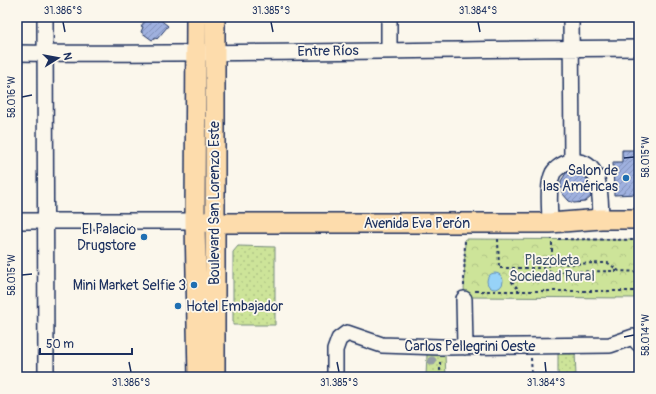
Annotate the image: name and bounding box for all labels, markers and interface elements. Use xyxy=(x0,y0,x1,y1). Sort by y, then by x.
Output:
text: 31.386°S xyxy=(44,5,82,17)
text: 31.385°S xyxy=(252,5,290,17)
text: 31.384°S xyxy=(459,5,497,17)
north arrow xyxy=(38,38,78,78)
street label: Entre Ríos xyxy=(297,42,359,60)
text: N xyxy=(60,51,75,62)
text: 58.016°W xyxy=(6,75,18,118)
street label: Boulevard San Lorenzo Este xyxy=(206,121,223,285)
text: 58.015°W xyxy=(640,136,652,178)
place label: Salon de las Américas xyxy=(543,162,619,195)
marker: Salon de las Américas xyxy=(621,173,631,183)
street label: Avenida Eva Perón xyxy=(364,215,470,232)
place label: El Palacio Drugstore xyxy=(77,221,136,254)
marker: El Palacio Drugstore xyxy=(139,232,149,242)
park label: Plazoleta Sociedad Rural xyxy=(509,252,595,285)
text: 58.015°W xyxy=(6,254,18,296)
place label: Mini Market Selfie 3 xyxy=(73,277,186,294)
marker: Mini Market Selfie 3 xyxy=(189,280,199,290)
place label: Hotel Embajador xyxy=(186,298,283,315)
marker: Hotel Embajador xyxy=(173,301,183,311)
text: 58.014°W xyxy=(640,313,652,356)
scale bar xyxy=(40,330,132,356)
text: 50 m xyxy=(46,337,74,352)
street label: Carlos Pellegrini Oeste xyxy=(405,338,536,355)
text: 31.386°S xyxy=(112,377,150,389)
text: 31.385°S xyxy=(320,377,358,389)
text: 31.384°S xyxy=(527,377,565,389)

